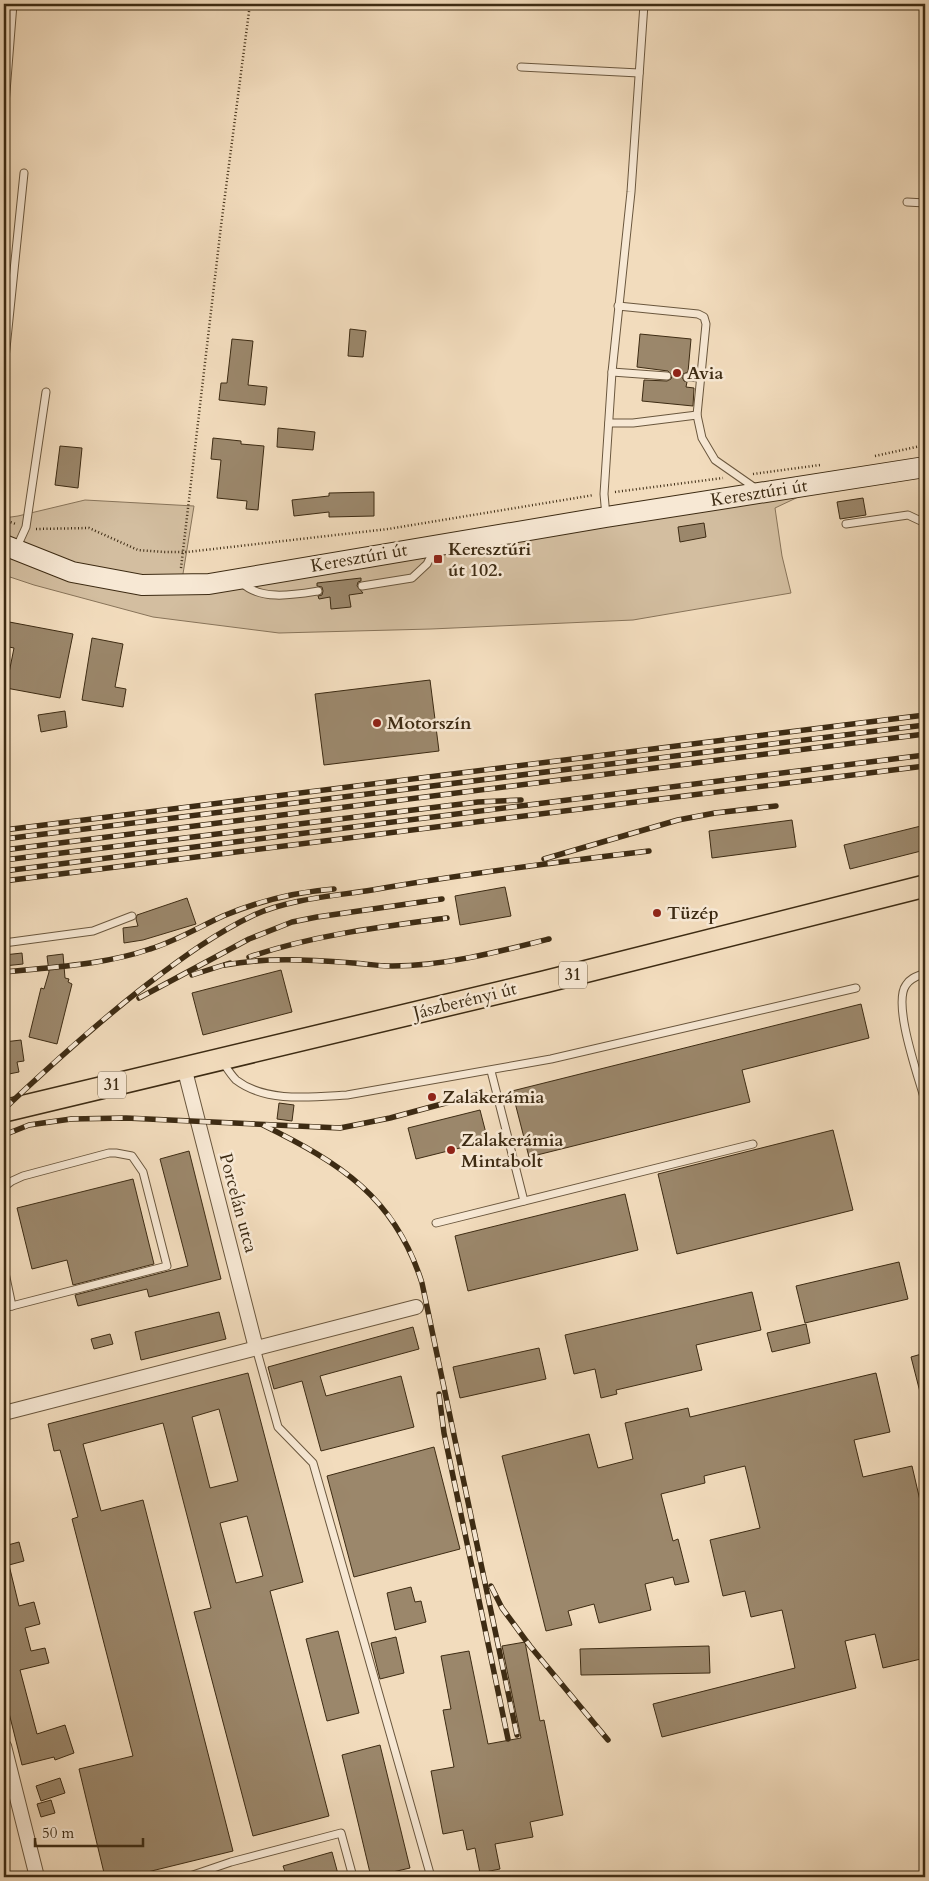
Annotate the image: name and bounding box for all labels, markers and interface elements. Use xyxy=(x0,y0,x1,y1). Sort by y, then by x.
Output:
place label: Avia xyxy=(687,361,724,386)
marker: Avia xyxy=(671,367,683,379)
street label: Keresztúri út xyxy=(709,473,810,513)
street label: Keresztúri út xyxy=(309,537,410,579)
place label: Keresztúri út 102. xyxy=(448,537,531,583)
marker: Keresztúri út 102. xyxy=(432,553,444,565)
place label: Motorszín xyxy=(387,711,472,736)
marker: Motorszín xyxy=(371,717,383,729)
place label: Tüzép xyxy=(667,901,719,926)
marker: Tüzép xyxy=(651,907,663,919)
road number: 31 xyxy=(559,962,587,988)
street label: Jászberényi út xyxy=(408,976,520,1027)
road number: 31 xyxy=(98,1072,126,1098)
place label: Zalakerámia xyxy=(442,1085,545,1110)
marker: Zalakerámia xyxy=(426,1091,438,1103)
place label: Zalakerámia Mintabolt xyxy=(461,1128,564,1174)
marker: Zalakerámia Mintabolt xyxy=(445,1144,457,1156)
street label: Porcelán utca xyxy=(213,1150,263,1256)
scale bar xyxy=(35,1816,142,1848)
text: 50 m xyxy=(42,1823,74,1843)

